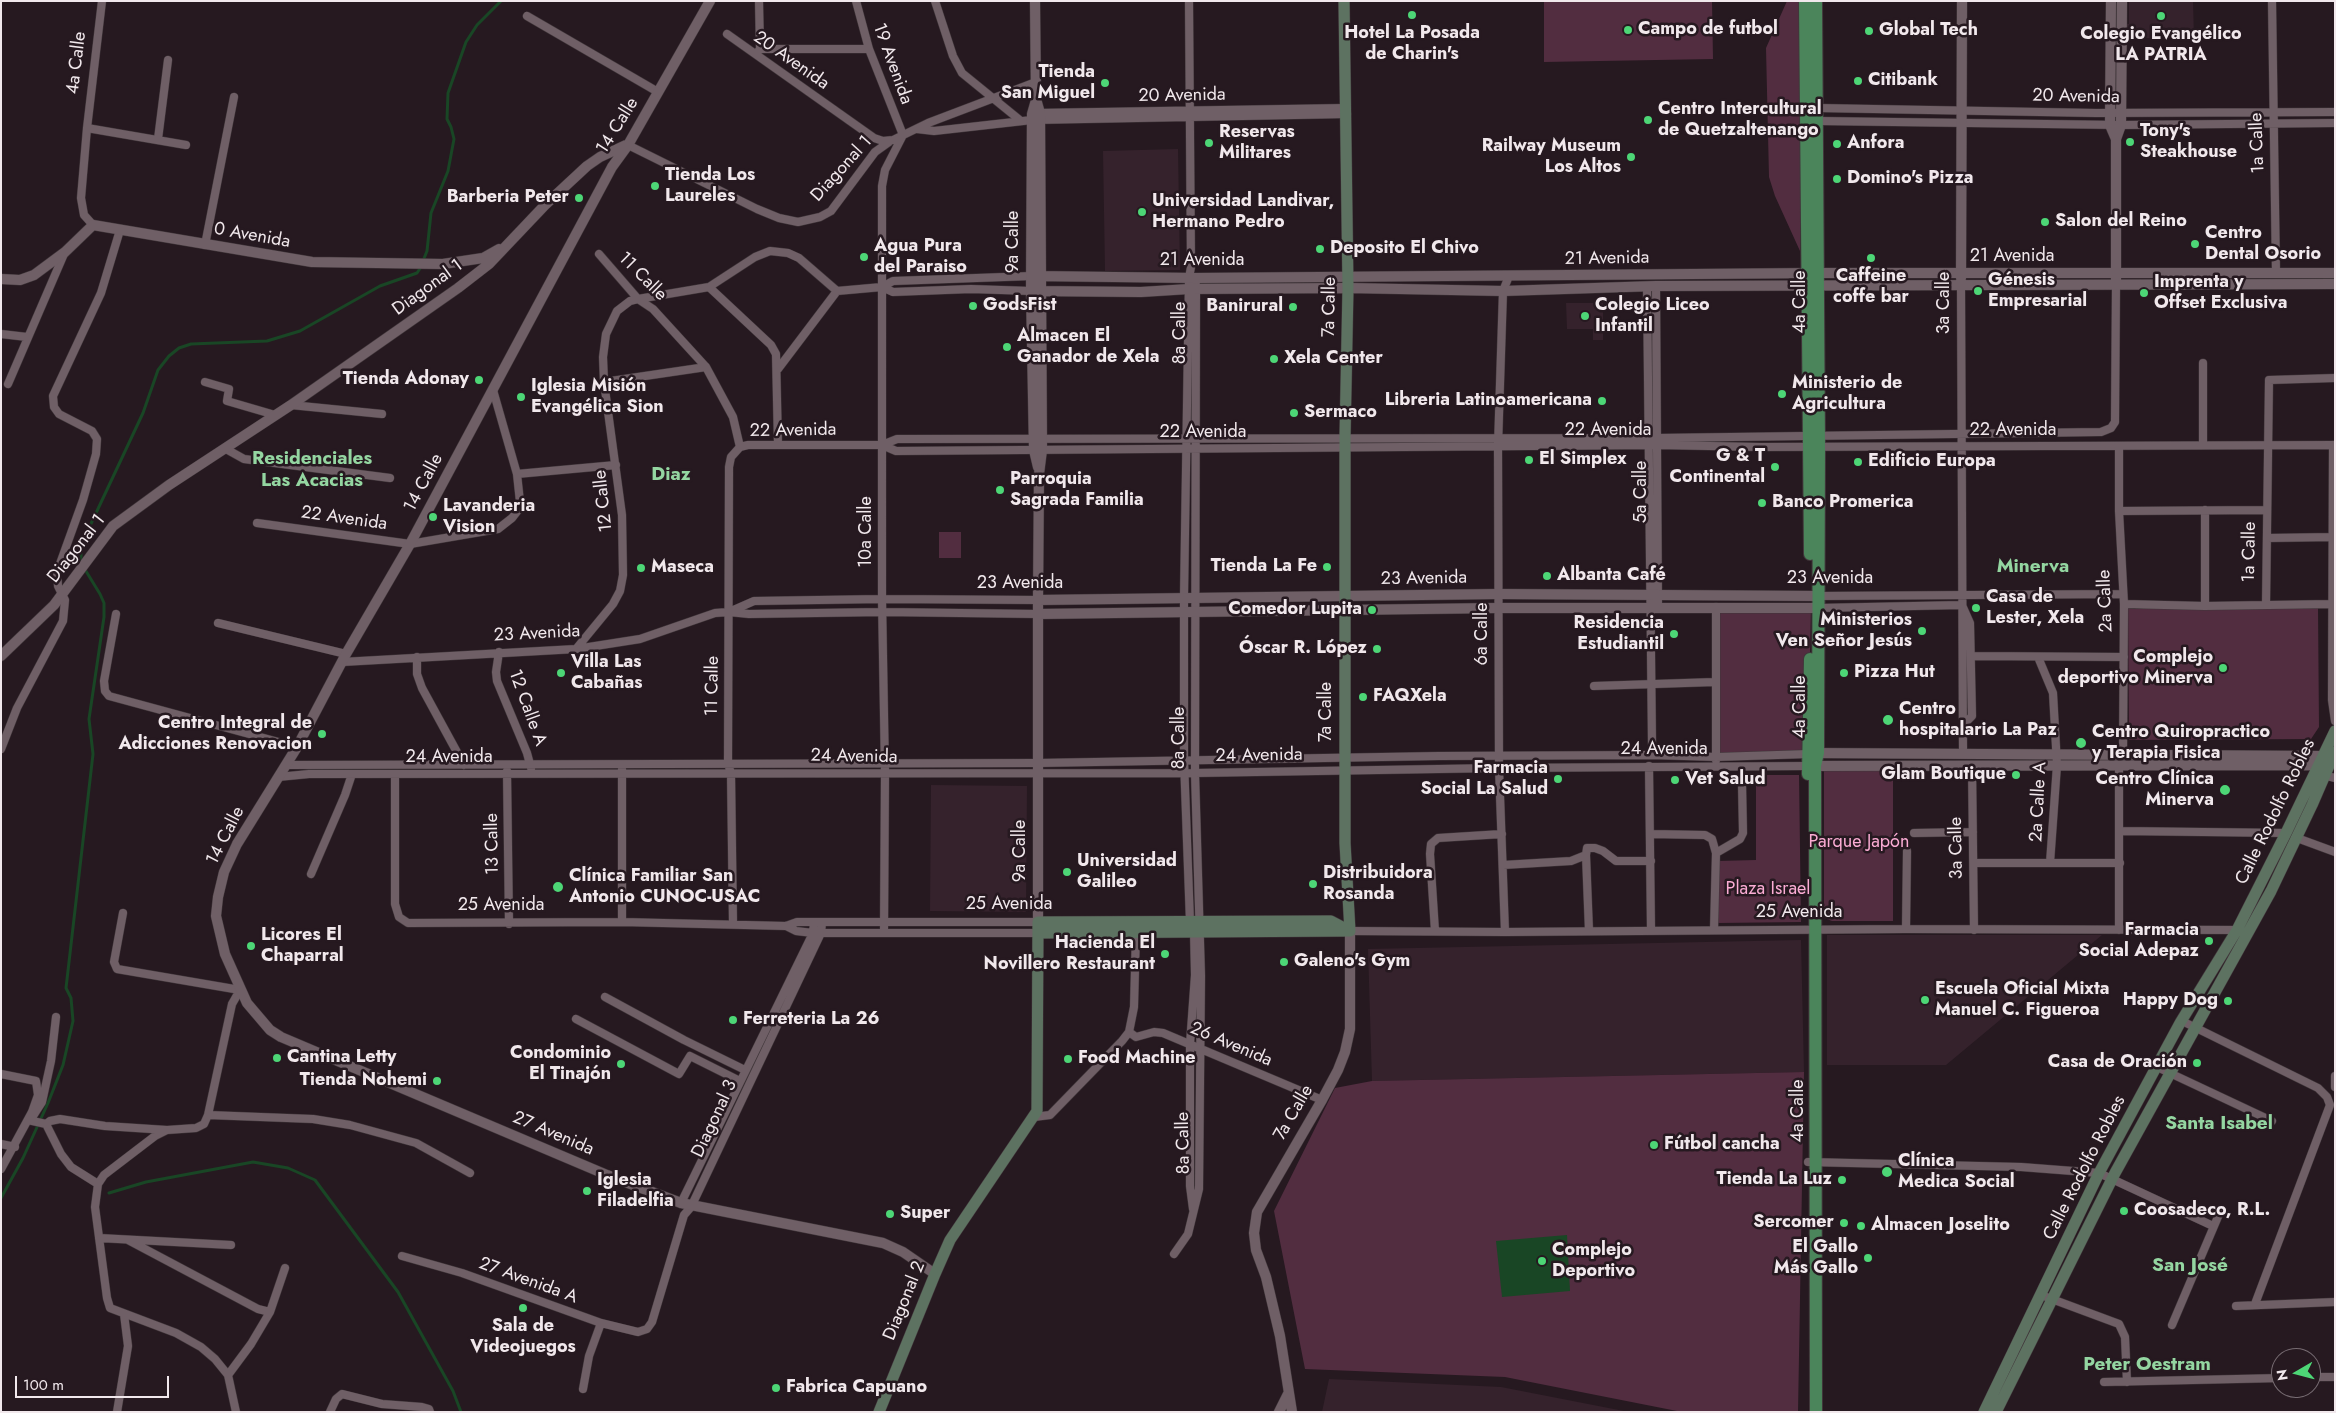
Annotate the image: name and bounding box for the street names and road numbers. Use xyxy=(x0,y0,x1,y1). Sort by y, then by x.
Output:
street label: 19 Avenida xyxy=(867,20,917,108)
street label: 20 Avenida xyxy=(749,27,833,95)
street label: 4a Calle xyxy=(62,30,92,96)
street label: 20 Avenida xyxy=(1138,84,1226,108)
street label: 20 Avenida xyxy=(2032,85,2120,109)
street label: 14 Calle xyxy=(592,94,644,158)
street label: 1a Calle xyxy=(2246,112,2270,174)
street label: Diagonal 1 xyxy=(807,132,877,206)
street label: 9a Calle xyxy=(1003,211,1025,273)
street label: 0 Avenida xyxy=(212,219,292,253)
street label: 21 Avenida xyxy=(1970,246,2054,268)
street label: 21 Avenida xyxy=(1564,247,1650,271)
street label: 11 Calle xyxy=(613,248,671,306)
street label: 21 Avenida xyxy=(1160,250,1244,272)
street label: Diagonal 1 xyxy=(389,255,467,321)
street label: 4a Calle xyxy=(1790,270,1812,334)
street label: 3a Calle xyxy=(1934,272,1956,334)
street label: 7a Calle xyxy=(1319,277,1341,337)
street label: 8a Calle xyxy=(1170,302,1192,364)
street label: 22 Avenida xyxy=(749,419,837,443)
street label: 22 Avenida xyxy=(1565,420,1651,442)
street label: 22 Avenida xyxy=(1970,420,2056,442)
street label: 22 Avenida xyxy=(1160,422,1246,444)
street label: 14 Calle xyxy=(400,450,448,516)
street label: 5a Calle xyxy=(1631,461,1653,523)
street label: 12 Calle xyxy=(590,469,618,533)
street label: 10a Calle xyxy=(856,496,878,568)
street label: 22 Avenida xyxy=(300,502,388,536)
street label: Diagonal 1 xyxy=(43,510,111,588)
street label: 1a Calle xyxy=(2239,521,2261,583)
street label: 23 Avenida xyxy=(1381,567,1467,591)
street label: 23 Avenida xyxy=(1787,568,1873,590)
street label: 2a Calle xyxy=(2094,569,2118,633)
street label: 23 Avenida xyxy=(977,573,1063,595)
street label: 6a Calle xyxy=(1472,603,1494,665)
street label: 23 Avenida xyxy=(493,621,581,647)
street label: 11 Calle xyxy=(702,656,724,716)
street label: 12 Calle A xyxy=(503,667,551,749)
street label: 4a Calle xyxy=(1790,675,1812,739)
street label: 7a Calle xyxy=(1316,682,1338,742)
street label: 8a Calle xyxy=(1169,707,1191,769)
street label: Calle Rodolfo Robles xyxy=(2231,736,2321,888)
street label: 24 Avenida xyxy=(1620,739,1708,761)
street label: 24 Avenida xyxy=(1215,744,1303,768)
street label: 24 Avenida xyxy=(810,745,898,769)
street label: 24 Avenida xyxy=(405,747,493,769)
street label: 2a Calle A xyxy=(2026,761,2052,843)
street label: 14 Calle xyxy=(202,803,250,869)
street label: 13 Calle xyxy=(482,813,504,875)
street label: 3a Calle xyxy=(1946,817,1968,879)
street label: 9a Calle xyxy=(1010,820,1032,882)
street label: 25 Avenida xyxy=(966,894,1052,916)
street label: 25 Avenida xyxy=(458,895,544,917)
street label: 25 Avenida xyxy=(1756,902,1842,924)
street label: 26 Avenida xyxy=(1187,1018,1275,1072)
street label: Diagonal 3 xyxy=(688,1077,742,1161)
street label: 4a Calle xyxy=(1788,1079,1810,1143)
street label: 7a Calle xyxy=(1270,1082,1318,1144)
street label: Calle Rodolfo Robles xyxy=(2039,1092,2131,1244)
street label: 27 Avenida xyxy=(509,1107,597,1161)
street label: 8a Calle xyxy=(1173,1112,1195,1174)
street label: 27 Avenida A xyxy=(476,1253,580,1309)
street label: Diagonal 2 xyxy=(879,1258,931,1344)

